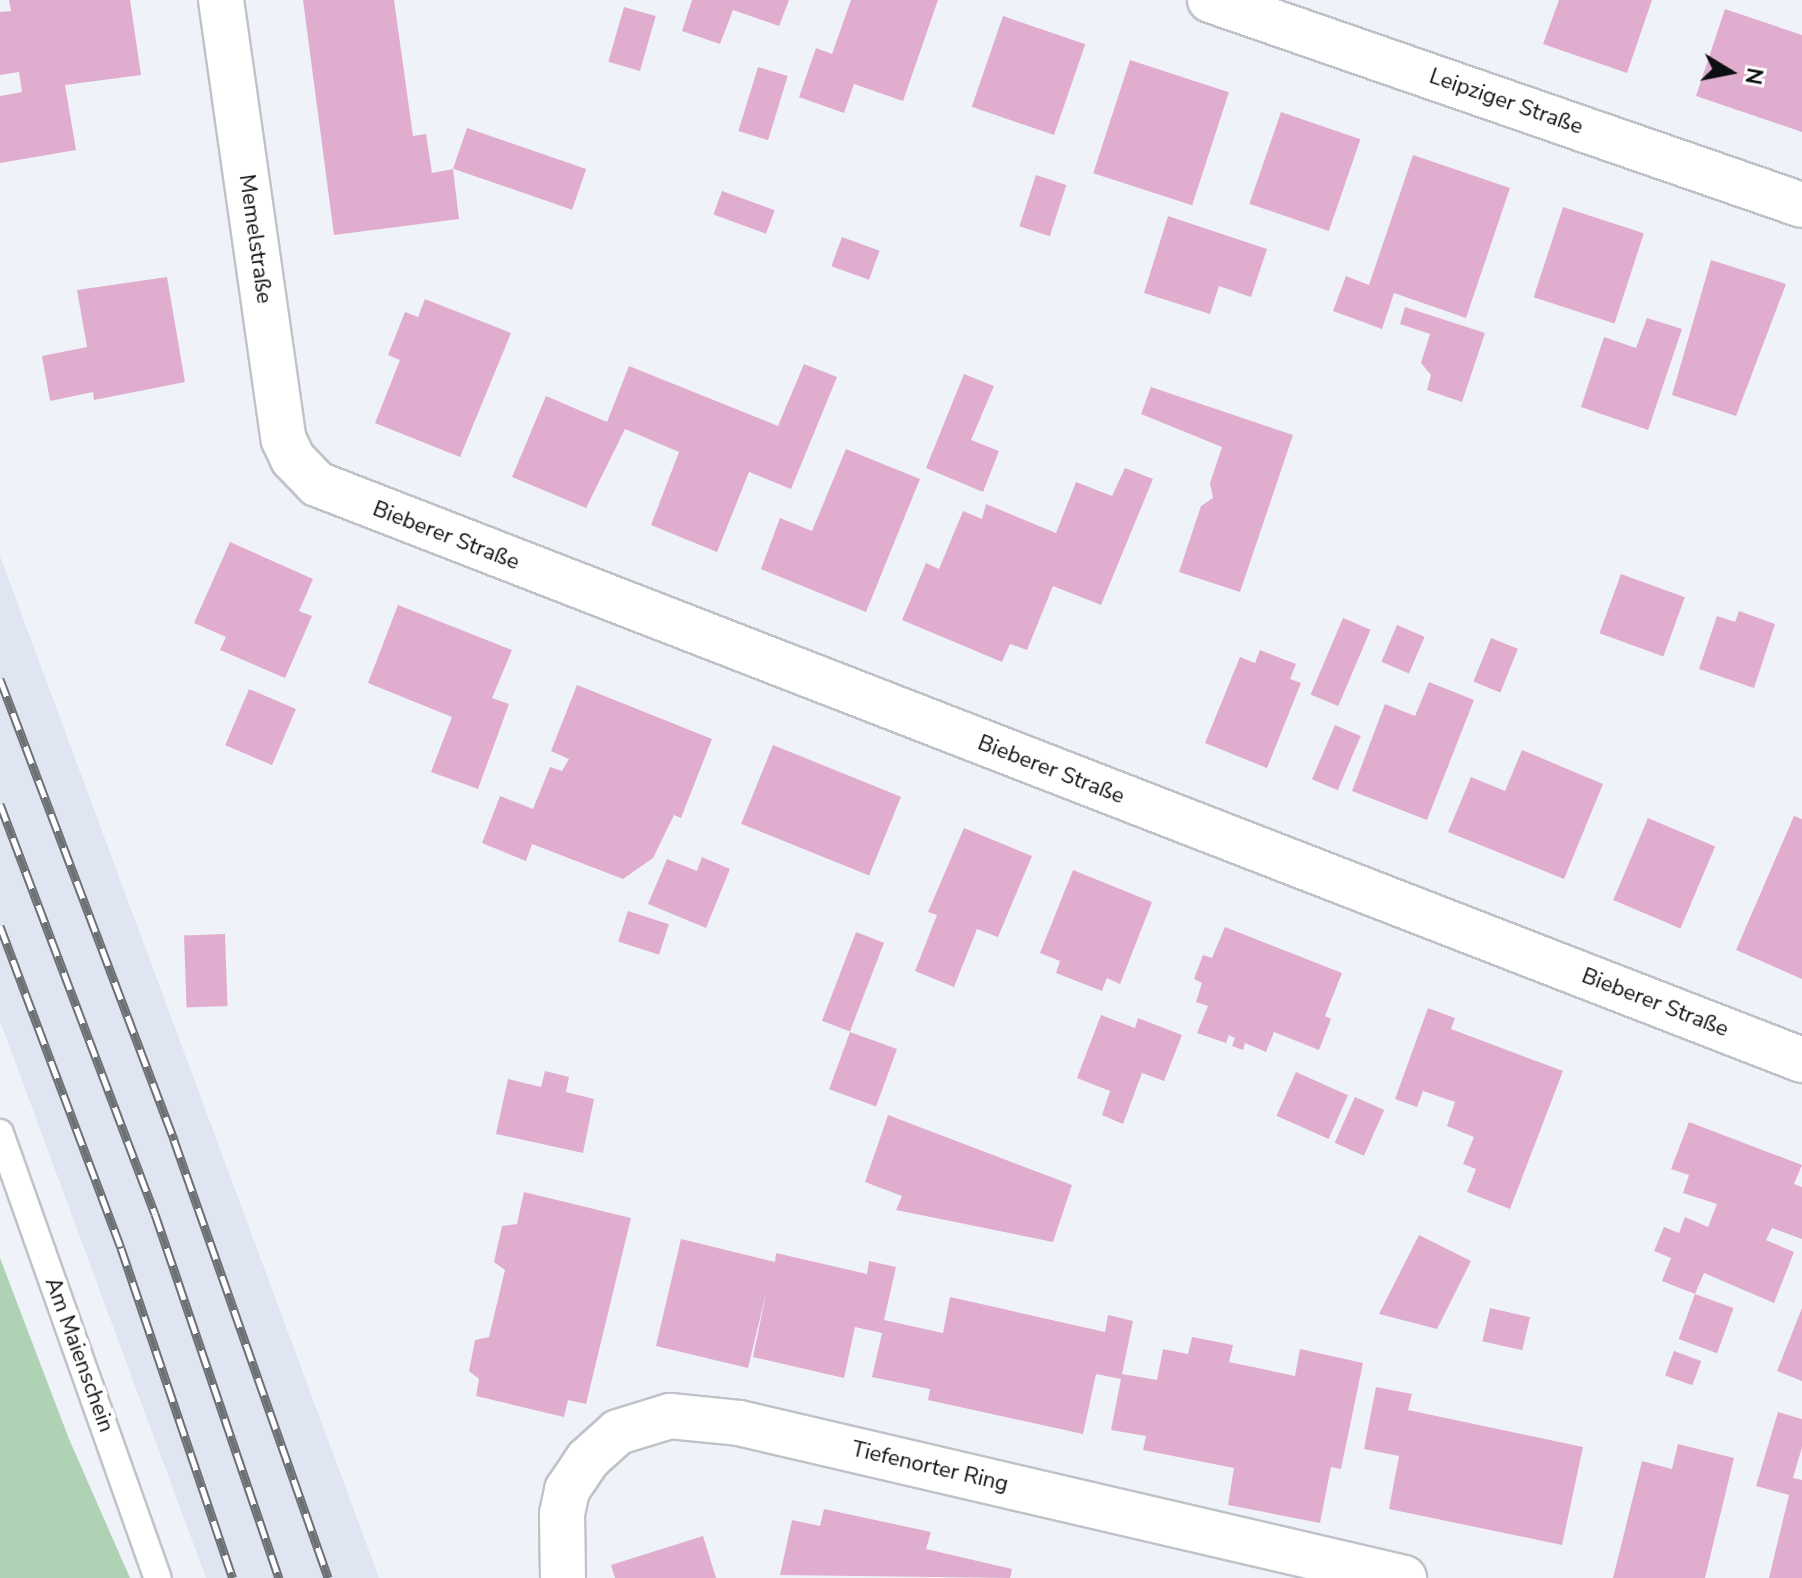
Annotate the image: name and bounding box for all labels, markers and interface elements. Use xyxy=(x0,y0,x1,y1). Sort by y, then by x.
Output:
north arrow xyxy=(1690,32,1770,112)
street label: Leipziger Straße xyxy=(1426,63,1586,141)
text: N xyxy=(1737,65,1770,87)
street label: Memelstraße xyxy=(233,173,277,305)
street label: Bieberer Straße xyxy=(369,496,523,576)
street label: Bieberer Straße xyxy=(974,730,1128,810)
street label: Bieberer Straße xyxy=(1578,963,1732,1043)
street label: Am Maienschein xyxy=(39,1274,119,1436)
street label: Tiefenorter Ring xyxy=(849,1436,1011,1498)

